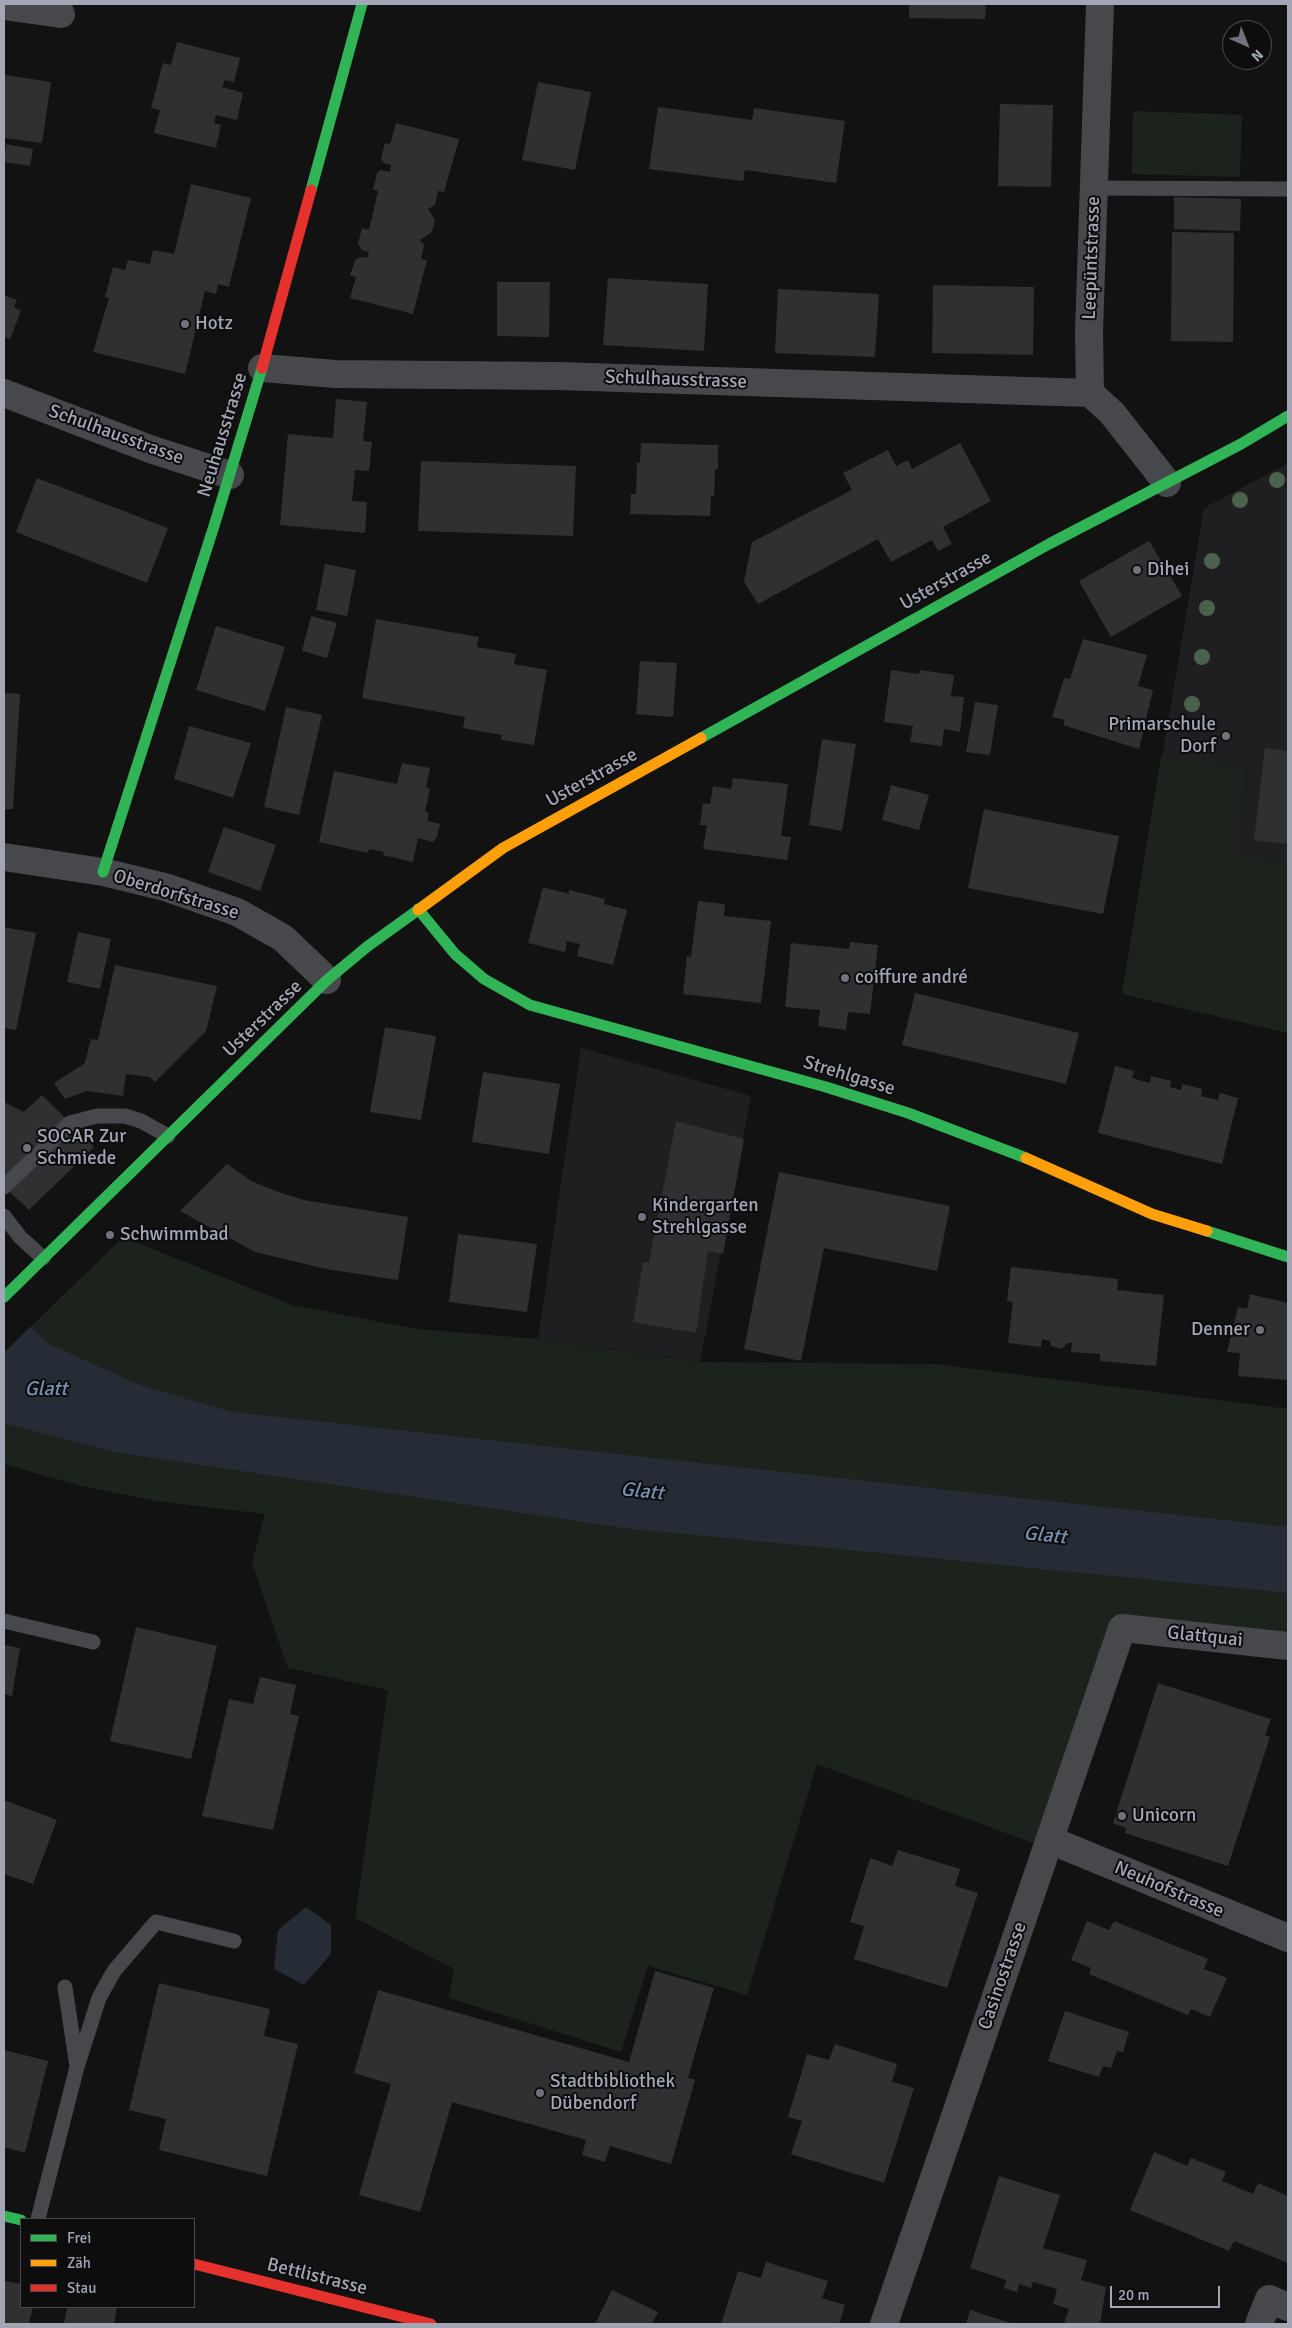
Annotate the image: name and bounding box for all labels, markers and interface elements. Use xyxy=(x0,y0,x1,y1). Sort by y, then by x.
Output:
north arrow xyxy=(1222,20,1272,70)
text: N xyxy=(1248,46,1266,65)
street label: Leepüntstrasse xyxy=(1078,196,1106,320)
place label: Hotz xyxy=(195,313,233,335)
marker: Hotz xyxy=(179,318,191,330)
street label: Schulhausstrasse xyxy=(605,366,747,394)
street label: Neuhausstrasse xyxy=(193,370,253,500)
street label: Schulhausstrasse xyxy=(45,400,187,470)
street label: Usterstrasse xyxy=(896,547,996,615)
place label: Dihei xyxy=(1147,559,1189,581)
marker: Dihei xyxy=(1131,564,1143,576)
place label: Primarschule Dorf xyxy=(1108,714,1216,758)
marker: Primarschule Dorf xyxy=(1220,730,1232,742)
street label: Usterstrasse xyxy=(542,744,642,812)
street label: Oberdorfstrasse xyxy=(110,865,242,925)
place label: coiffure andré xyxy=(855,967,968,989)
marker: coiffure andré xyxy=(839,972,851,984)
street label: Usterstrasse xyxy=(219,976,307,1062)
street label: Strehlgasse xyxy=(800,1051,898,1101)
place label: SOCAR Zur Schmiede xyxy=(37,1126,126,1170)
marker: SOCAR Zur Schmiede xyxy=(21,1142,33,1154)
place label: Kindergarten Strehlgasse xyxy=(652,1195,759,1239)
marker: Kindergarten Strehlgasse xyxy=(636,1211,648,1223)
place label: Schwimmbad xyxy=(120,1224,229,1246)
marker: Schwimmbad xyxy=(104,1229,116,1241)
place label: Denner xyxy=(1191,1319,1250,1341)
marker: Denner xyxy=(1254,1324,1266,1336)
water label: Glatt xyxy=(25,1378,67,1402)
water label: Glatt xyxy=(620,1478,664,1506)
water label: Glatt xyxy=(1023,1522,1067,1550)
street label: Glattquai xyxy=(1166,1622,1244,1652)
place label: Unicorn xyxy=(1132,1805,1196,1827)
marker: Unicorn xyxy=(1116,1810,1128,1822)
street label: Neuhofstrasse xyxy=(1111,1857,1227,1923)
street label: Casinostrasse xyxy=(974,1919,1032,2033)
place label: Stadtbibliothek Dübendorf xyxy=(550,2071,675,2115)
marker: Stadtbibliothek Dübendorf xyxy=(534,2087,546,2099)
legend xyxy=(20,2218,195,2308)
text: Frei xyxy=(67,2229,91,2247)
text: Zäh xyxy=(67,2254,91,2272)
street label: Bettlistrasse xyxy=(265,2254,369,2300)
scale bar xyxy=(1112,2276,1222,2308)
text: Stau xyxy=(67,2279,96,2297)
text: 20 m xyxy=(1118,2286,1149,2304)

